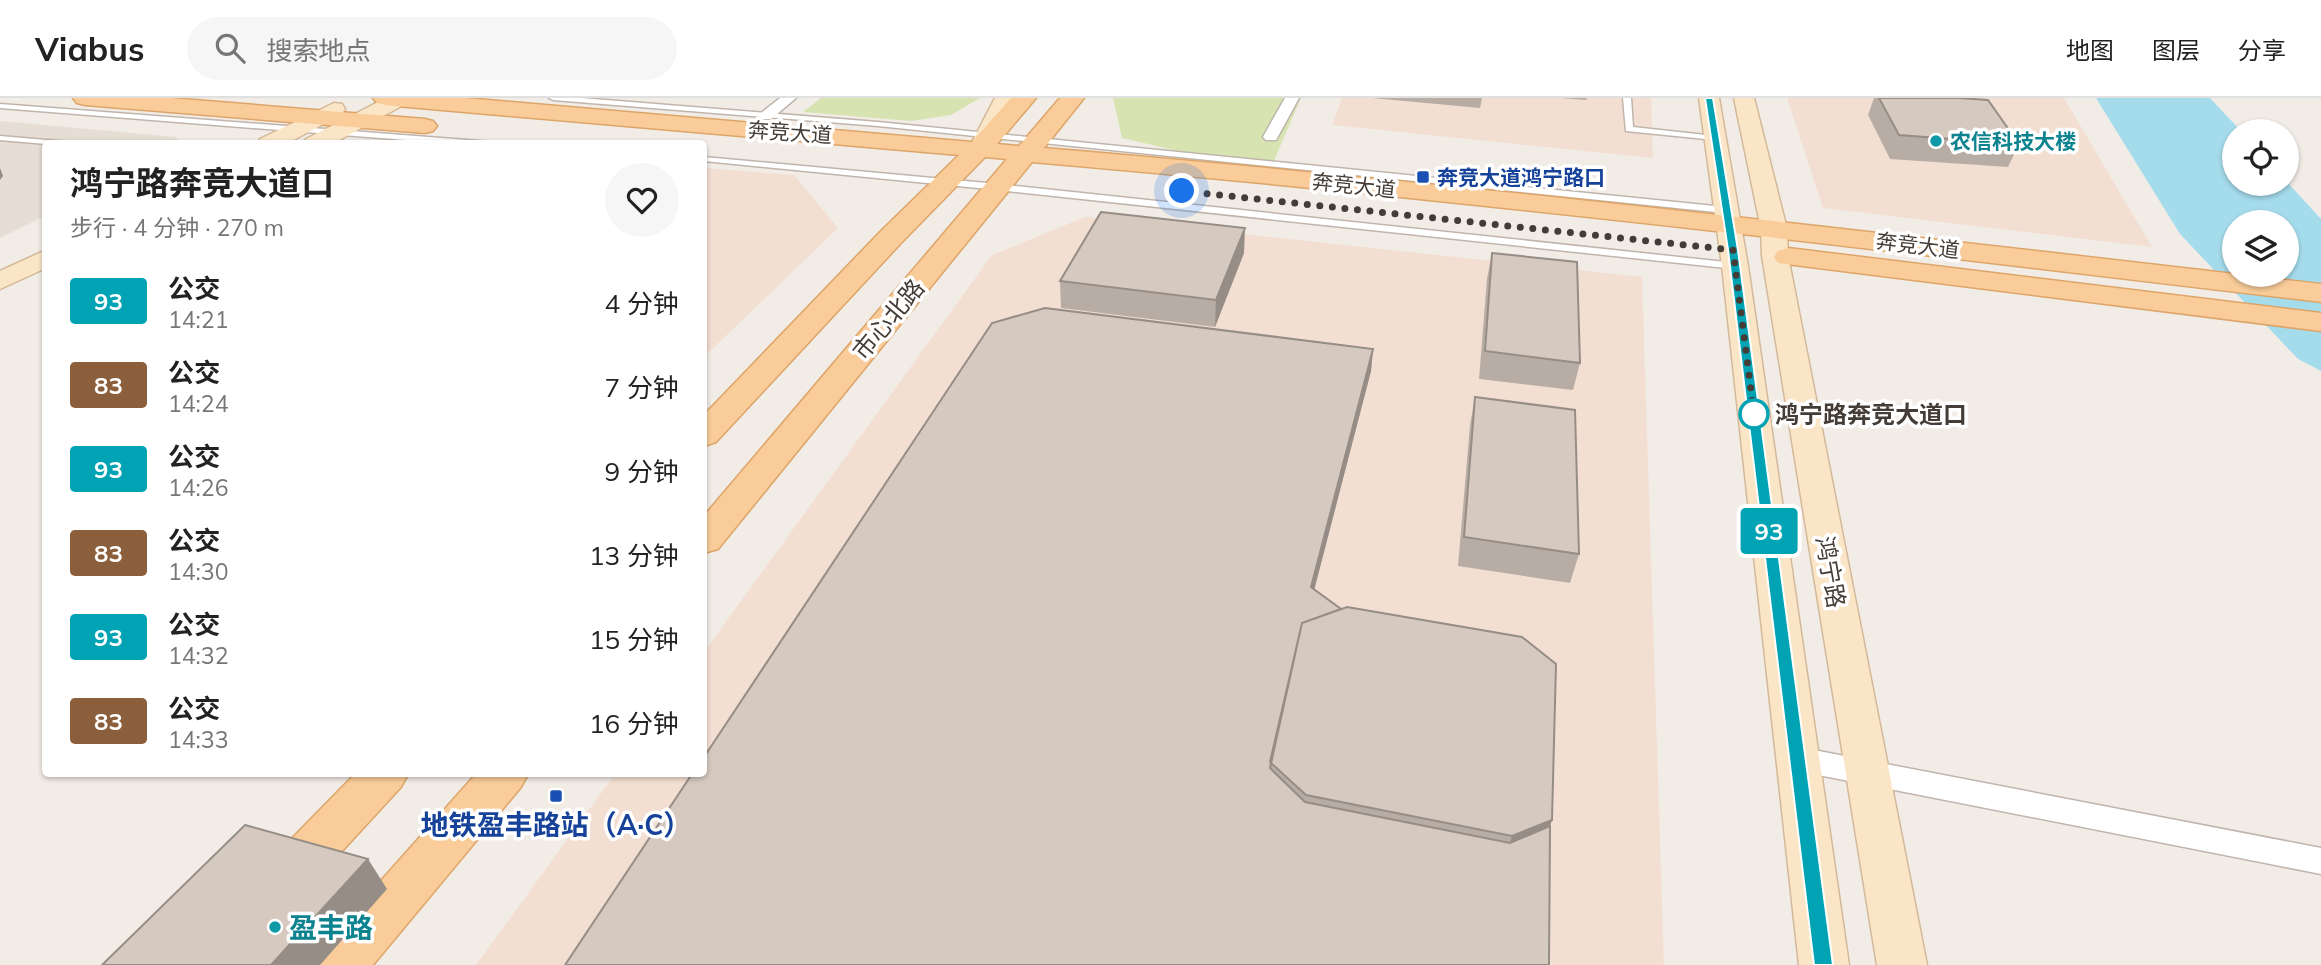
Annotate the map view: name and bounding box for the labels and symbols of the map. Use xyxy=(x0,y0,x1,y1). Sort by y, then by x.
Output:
street label: 奔竞大道 xyxy=(747,116,833,148)
place label: 农信科技大楼 xyxy=(1950,128,2076,154)
marker: 农信科技大楼 xyxy=(1928,133,1944,149)
place label: 奔竞大道鸿宁路口 xyxy=(1437,164,1605,190)
street label: 奔竞大道 xyxy=(1311,168,1397,202)
marker: 奔竞大道鸿宁路口 xyxy=(1415,169,1431,185)
your location xyxy=(1164,173,1199,208)
street label: 奔竞大道 xyxy=(1875,227,1961,263)
street label: 市心北路 xyxy=(846,273,930,365)
marker: 鸿宁路奔竞大道口 xyxy=(1739,399,1769,429)
place label: 鸿宁路奔竞大道口 xyxy=(1775,399,1967,429)
line badge: 93 xyxy=(1738,508,1800,554)
street label: 鸿宁路 xyxy=(1810,534,1852,610)
marker: 地铁盈丰路站（A·C） xyxy=(548,788,564,804)
place label: 地铁盈丰路站（A·C） xyxy=(421,807,691,842)
place label: 盈丰路 xyxy=(289,910,373,945)
marker: 盈丰路 xyxy=(267,919,283,935)

